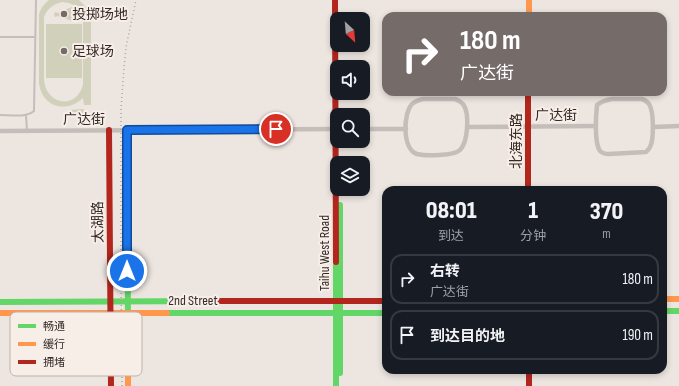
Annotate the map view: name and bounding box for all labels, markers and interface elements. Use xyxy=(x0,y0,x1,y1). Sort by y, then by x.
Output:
place label: 投掷场地 xyxy=(72,6,128,23)
marker: 投掷场地 xyxy=(59,9,69,19)
north arrow xyxy=(330,12,370,52)
map controls xyxy=(330,12,370,196)
text: 180 m xyxy=(460,24,520,57)
icon: right xyxy=(394,28,446,80)
place label: 足球场 xyxy=(72,43,114,60)
marker: 足球场 xyxy=(59,46,69,56)
button: sound xyxy=(330,60,370,100)
text: 广达街 xyxy=(460,63,514,84)
street label: 广达街 xyxy=(535,107,577,124)
button: search xyxy=(330,108,370,148)
street label: 广达街 xyxy=(63,111,105,128)
pin xyxy=(259,112,293,146)
street label: 北海东路 xyxy=(508,113,525,169)
icon: arrive xyxy=(265,118,287,140)
button: layers xyxy=(330,156,370,196)
text: 08:01 xyxy=(426,196,476,225)
text: 1 xyxy=(528,196,538,225)
text: 370 xyxy=(590,197,623,226)
street label: 太湖路 xyxy=(89,201,107,243)
street label: Taihu West Road xyxy=(316,215,333,291)
text: m xyxy=(602,226,611,242)
text: 到达 xyxy=(438,228,464,244)
text: 分钟 xyxy=(520,228,546,244)
position arrow xyxy=(106,250,148,292)
text: 右转 xyxy=(430,262,460,281)
icon: right xyxy=(396,268,418,290)
text: 180 m xyxy=(622,270,653,289)
text: 广达街 xyxy=(430,284,469,300)
street label: 2nd Street xyxy=(168,292,218,309)
legend xyxy=(10,312,142,376)
text: 畅通 xyxy=(43,320,65,333)
icon: arrive xyxy=(396,324,418,346)
text: 190 m xyxy=(622,326,653,345)
text: 到达目的地 xyxy=(430,327,505,346)
text: 缓行 xyxy=(43,338,65,351)
text: 拥堵 xyxy=(43,356,65,369)

